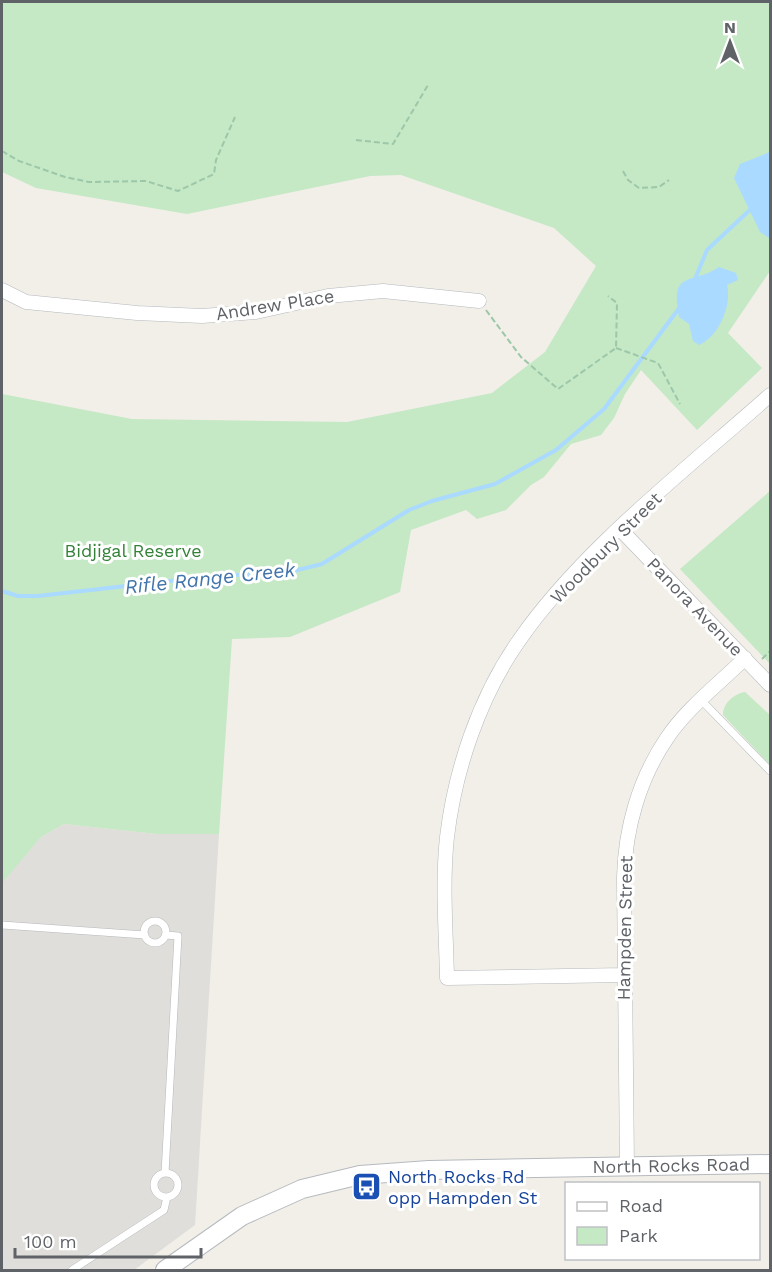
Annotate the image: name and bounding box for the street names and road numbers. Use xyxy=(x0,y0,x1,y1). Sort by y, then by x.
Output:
street label: Andrew Place xyxy=(214,285,336,324)
street label: Woodbury Street xyxy=(546,487,666,608)
street label: Panora Avenue xyxy=(643,553,748,660)
street label: Hampden Street xyxy=(613,855,636,1001)
street label: North Rocks Road xyxy=(592,1153,750,1177)

